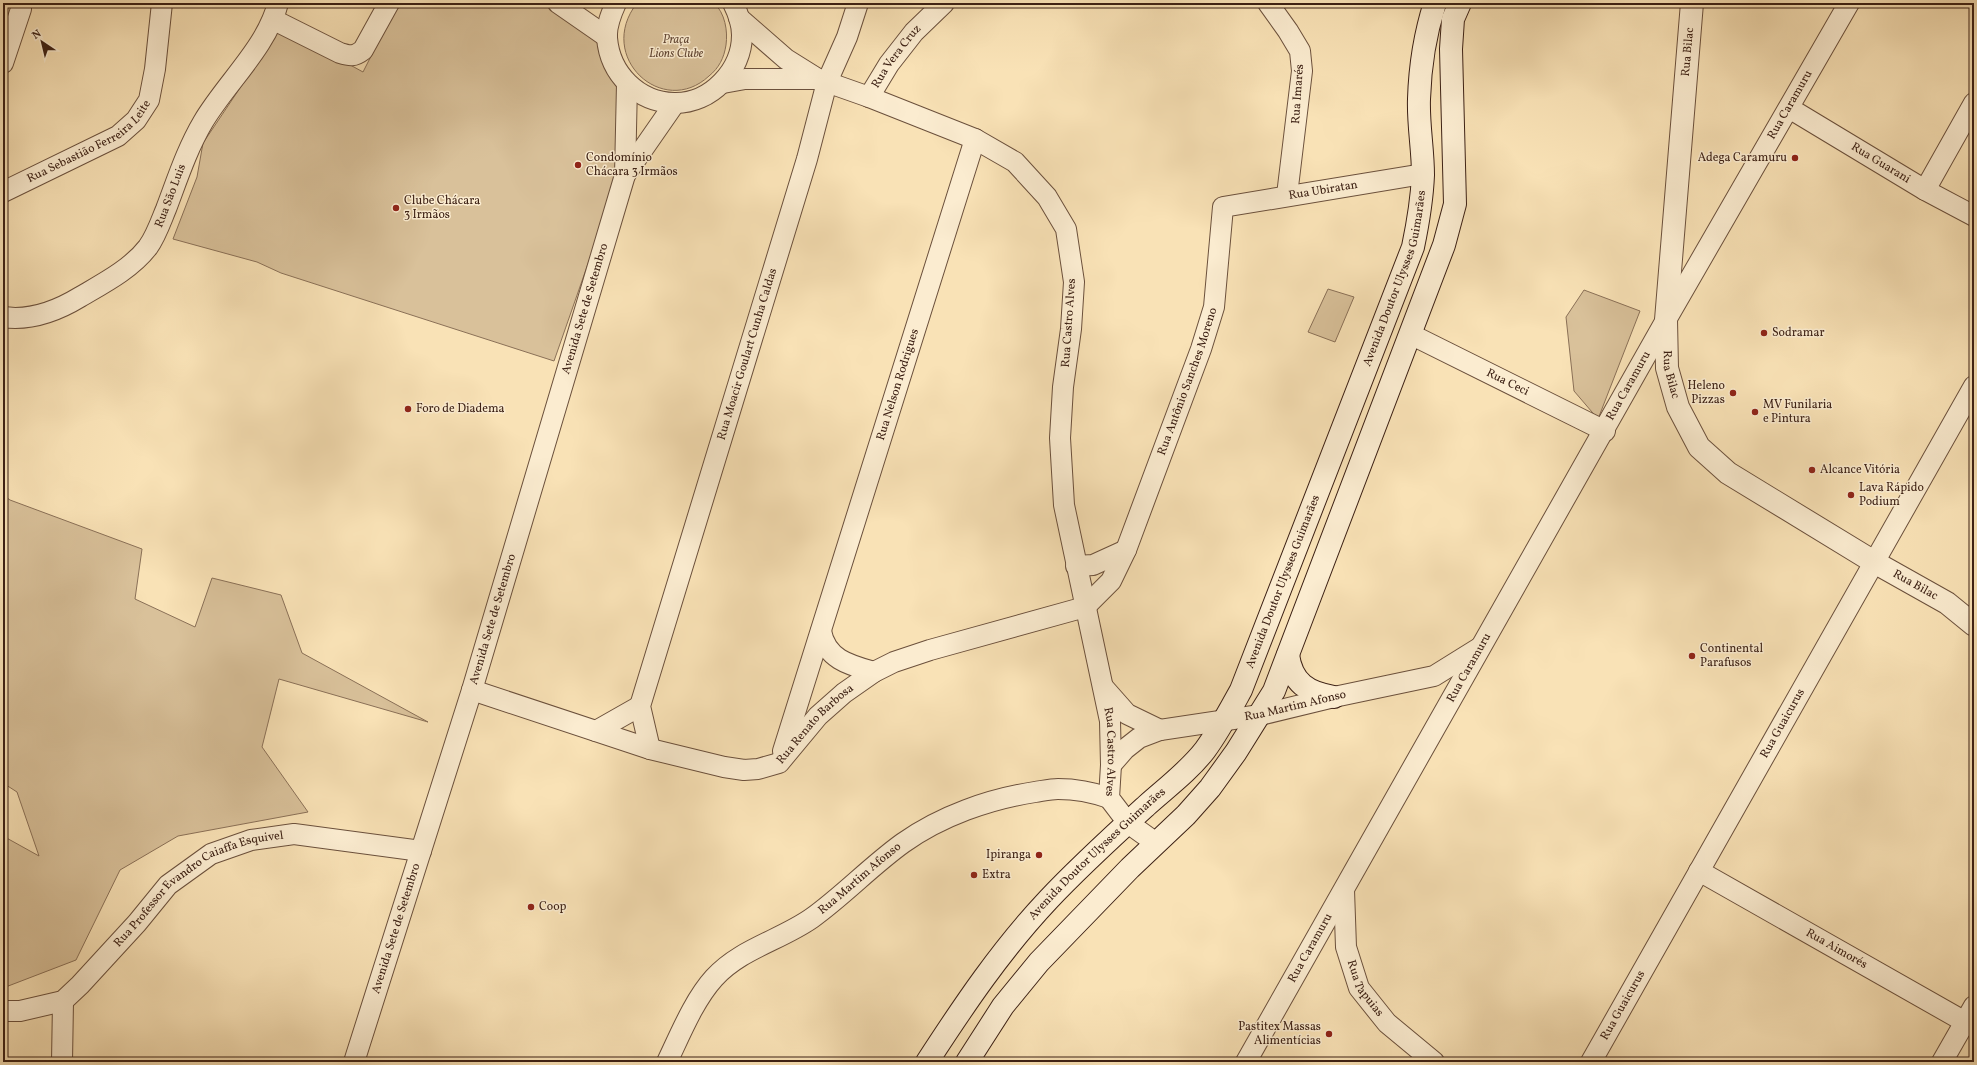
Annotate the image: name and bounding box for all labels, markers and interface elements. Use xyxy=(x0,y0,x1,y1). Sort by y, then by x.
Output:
street label: Rua Vera Cruz xyxy=(868,21,925,91)
north arrow xyxy=(22,22,62,62)
text: N xyxy=(30,27,45,43)
street label: Rua Bilac xyxy=(1678,27,1698,77)
park label: Praça Lions Clube xyxy=(649,32,704,62)
street label: Rua Imarés xyxy=(1288,63,1308,125)
street label: Rua Caramuru xyxy=(1764,67,1817,142)
street label: Rua Sebastião Ferreira Leite xyxy=(24,97,155,187)
street label: Rua Guarani xyxy=(1848,139,1914,188)
place label: Condomínio Chácara 3 Irmãos xyxy=(586,150,678,180)
place label: Adega Caramuru xyxy=(1698,150,1787,166)
marker: Adega Caramuru xyxy=(1790,153,1800,163)
marker: Condomínio Chácara 3 Irmãos xyxy=(573,160,583,170)
street label: Rua São Luis xyxy=(151,162,190,230)
street label: Rua Ubiratan xyxy=(1287,177,1359,204)
street label: Avenida Doutor Ulysses Guimarães xyxy=(1359,190,1430,369)
place label: Clube Chácara 3 Irmãos xyxy=(404,193,480,223)
marker: Clube Chácara 3 Irmãos xyxy=(391,203,401,213)
street label: Avenida Sete de Setembro xyxy=(558,241,612,376)
street label: Rua Moacir Goulart Cunha Caldas xyxy=(714,266,781,442)
street label: Rua Castro Alves xyxy=(1058,278,1080,368)
street label: Rua Antônio Sanches Moreno xyxy=(1154,306,1221,458)
place label: Sodramar xyxy=(1772,325,1824,341)
street label: Rua Nelson Rodrigues xyxy=(873,327,923,442)
marker: Sodramar xyxy=(1759,328,1769,338)
street label: Rua Caramuru xyxy=(1603,348,1655,423)
street label: Rua Bilac xyxy=(1659,350,1683,401)
street label: Rua Ceci xyxy=(1483,365,1532,400)
place label: Heleno Pizzas xyxy=(1687,378,1725,408)
marker: Heleno Pizzas xyxy=(1728,388,1738,398)
place label: MV Funilaria e Pintura xyxy=(1763,397,1832,427)
place label: Foro de Diadema xyxy=(416,401,505,417)
marker: Foro de Diadema xyxy=(403,404,413,414)
marker: MV Funilaria e Pintura xyxy=(1750,407,1760,417)
place label: Alcance Vitória xyxy=(1820,462,1900,478)
marker: Alcance Vitória xyxy=(1807,465,1817,475)
place label: Lava Rápido Podium xyxy=(1859,480,1924,510)
marker: Lava Rápido Podium xyxy=(1846,490,1856,500)
street label: Avenida Doutor Ulysses Guimarães xyxy=(1242,493,1324,671)
street label: Avenida Sete de Setembro xyxy=(466,552,520,687)
street label: Rua Bilac xyxy=(1890,566,1941,604)
street label: Rua Caramuru xyxy=(1443,630,1495,705)
place label: Continental Parafusos xyxy=(1700,641,1763,671)
marker: Continental Parafusos xyxy=(1687,651,1697,661)
street label: Rua Renato Barbosa xyxy=(773,681,857,768)
street label: Rua Guaicurus xyxy=(1757,686,1809,761)
street label: Rua Martim Afonso xyxy=(1243,687,1348,725)
street label: Rua Castro Alves xyxy=(1099,706,1119,797)
street label: Avenida Doutor Ulysses Guimarães xyxy=(1025,784,1169,924)
street label: Rua Professor Evandro Caiaffa Esquivel xyxy=(110,828,285,951)
street label: Rua Martim Afonso xyxy=(815,839,905,918)
place label: Ipiranga xyxy=(986,847,1031,863)
marker: Ipiranga xyxy=(1034,850,1044,860)
street label: Avenida Sete de Setembro xyxy=(368,861,424,996)
place label: Extra xyxy=(982,867,1011,883)
marker: Extra xyxy=(969,870,979,880)
place label: Coop xyxy=(539,899,567,915)
marker: Coop xyxy=(526,902,536,912)
street label: Rua Caramuru xyxy=(1284,910,1337,986)
street label: Rua Aimorés xyxy=(1803,925,1870,973)
street label: Rua Tapuias xyxy=(1343,958,1387,1020)
street label: Rua Guaicurus xyxy=(1597,968,1649,1043)
place label: Pastitex Massas Alimentícias xyxy=(1238,1019,1321,1049)
marker: Pastitex Massas Alimentícias xyxy=(1324,1029,1334,1039)

